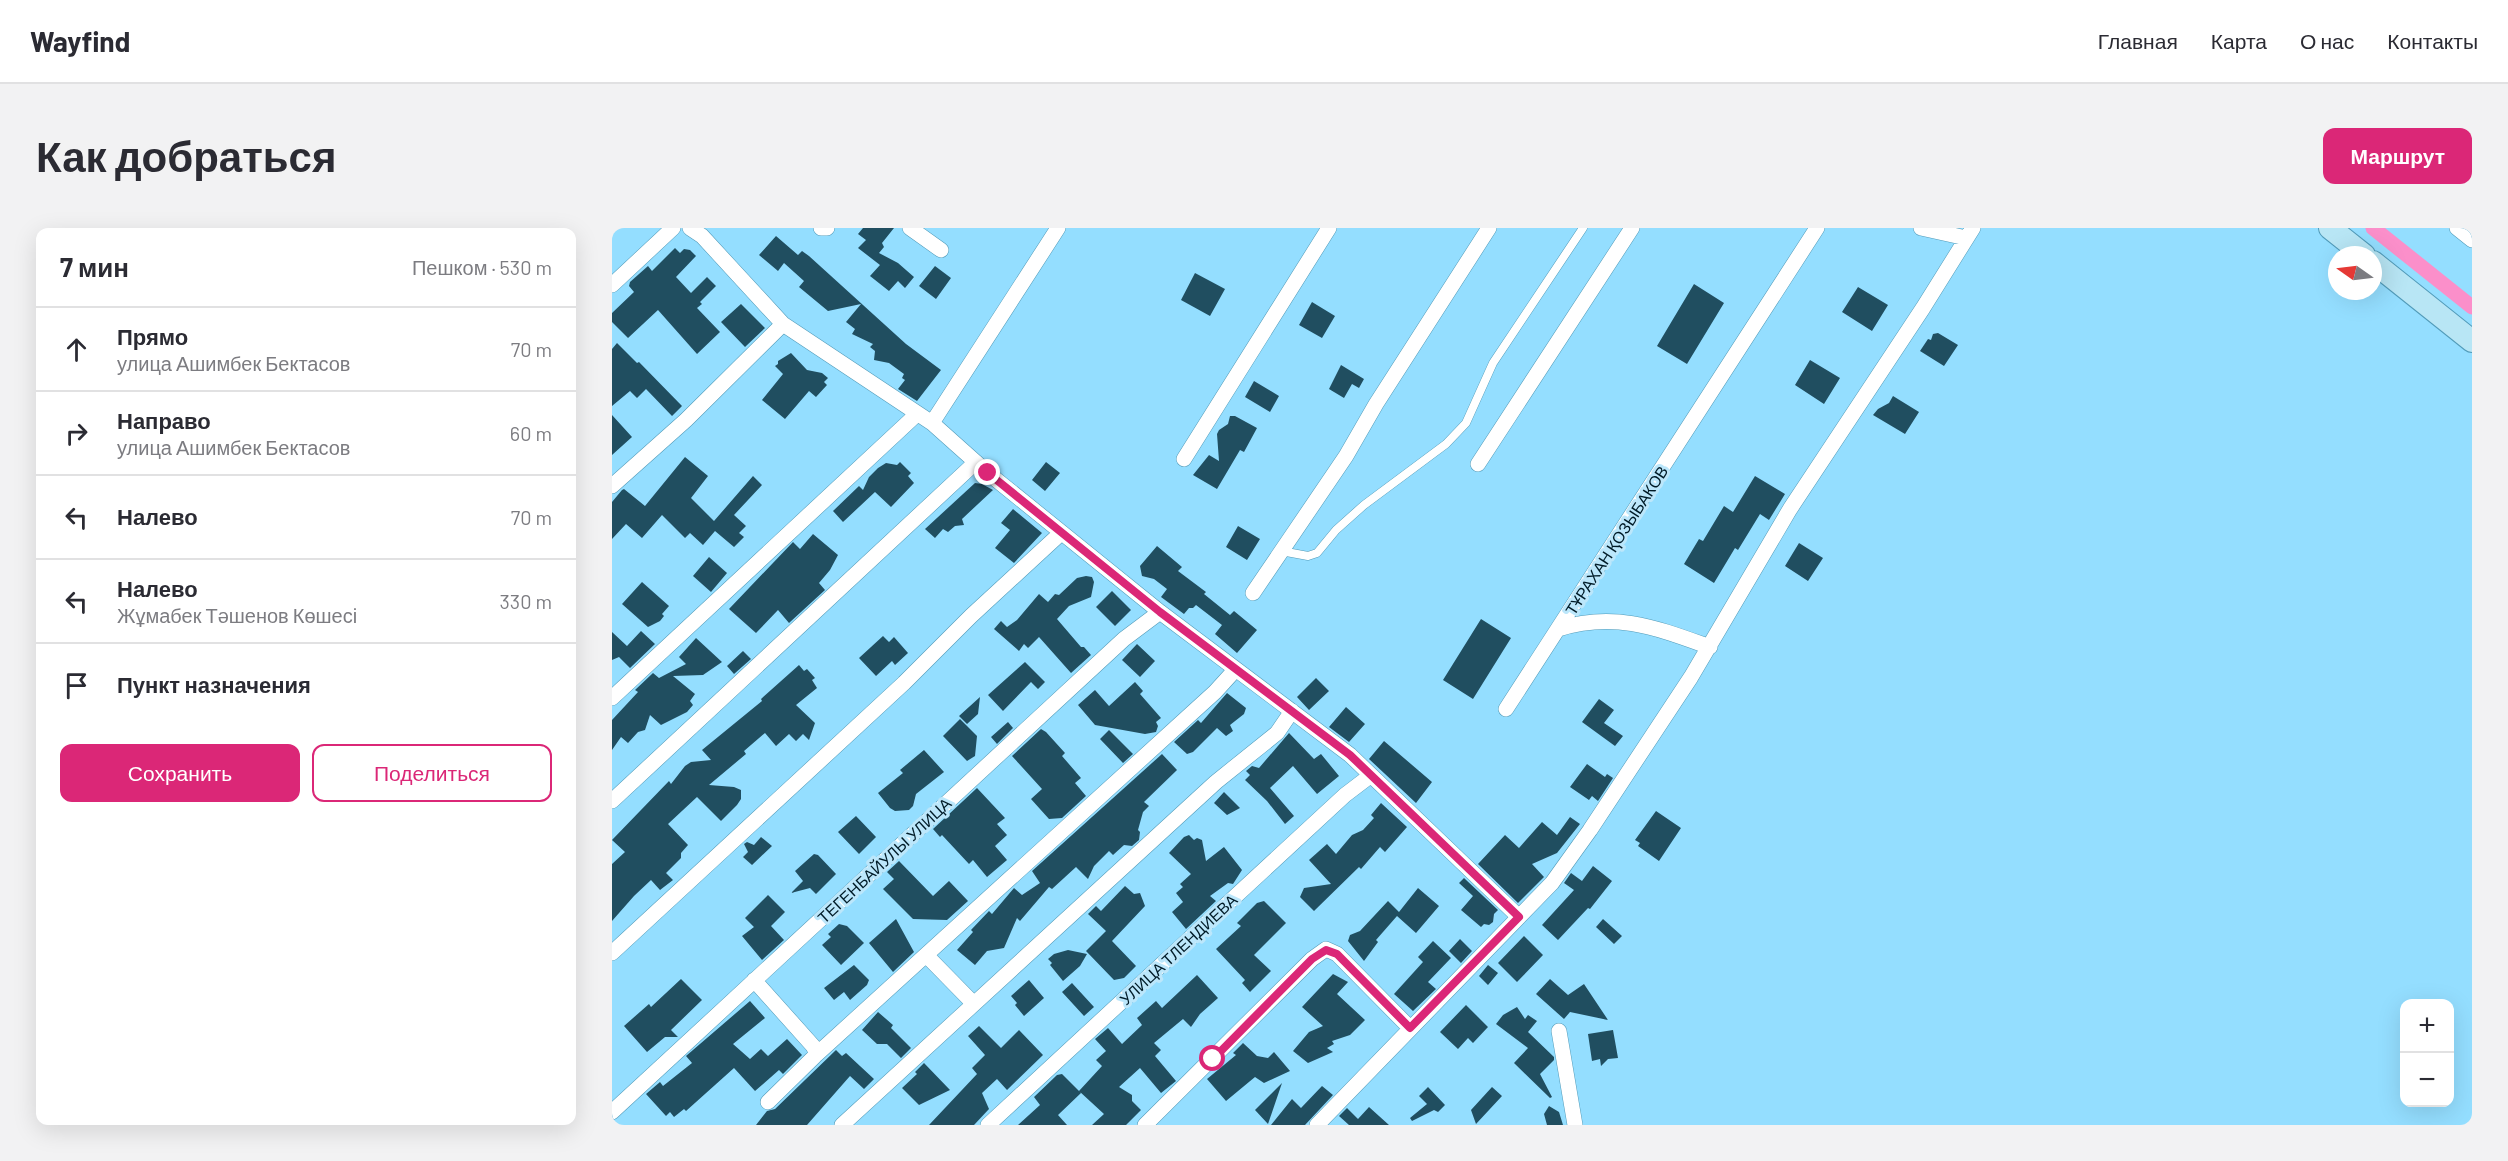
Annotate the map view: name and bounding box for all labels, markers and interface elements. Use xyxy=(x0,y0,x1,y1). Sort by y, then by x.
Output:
text: Wayfind xyxy=(30,24,130,58)
text: Главная xyxy=(2098,28,2178,53)
text: Карта xyxy=(2211,28,2267,53)
text: О нас xyxy=(2300,28,2354,53)
text: Контакты xyxy=(2387,28,2478,53)
button: Маршрут xyxy=(2323,128,2472,184)
text: Как добраться xyxy=(36,130,336,180)
north arrow xyxy=(2328,246,2382,300)
text: 7 мин xyxy=(60,251,129,282)
text: Пешком · 530 m xyxy=(412,255,552,279)
text: Прямо xyxy=(117,323,188,349)
icon: ahead xyxy=(60,333,93,366)
text: 70 m xyxy=(511,337,552,361)
text: улица Ашимбек Бектасов xyxy=(117,351,350,375)
text: Направо xyxy=(117,407,211,433)
icon: right xyxy=(60,417,93,450)
text: 60 m xyxy=(510,421,552,445)
text: улица Ашимбек Бектасов xyxy=(117,435,350,459)
route end xyxy=(974,459,1000,485)
street label: ТҰРАХАН ҚОЗЫБАКОВ xyxy=(1561,462,1671,618)
icon: left xyxy=(60,501,93,534)
text: Налево xyxy=(117,503,198,529)
text: 70 m xyxy=(511,505,552,529)
text: Налево xyxy=(117,575,198,601)
icon: left xyxy=(60,585,93,618)
text: 330 m xyxy=(500,589,552,613)
text: Жұмабек Тәшенов Көшесі xyxy=(117,603,357,627)
icon: arrive xyxy=(60,669,93,702)
text: Пункт назначения xyxy=(117,671,311,697)
button: Сохранить xyxy=(60,744,300,802)
button: Поделиться xyxy=(312,744,552,802)
street label: ТЕГЕНБАЙУЛЫ УЛИЦА xyxy=(813,793,955,927)
street label: УЛИЦА ТЛЕНДИЕВА xyxy=(1115,890,1241,1008)
map controls xyxy=(2400,999,2454,1107)
button: + xyxy=(2400,999,2454,1053)
route start xyxy=(1199,1045,1225,1071)
button: − xyxy=(2400,1053,2454,1107)

